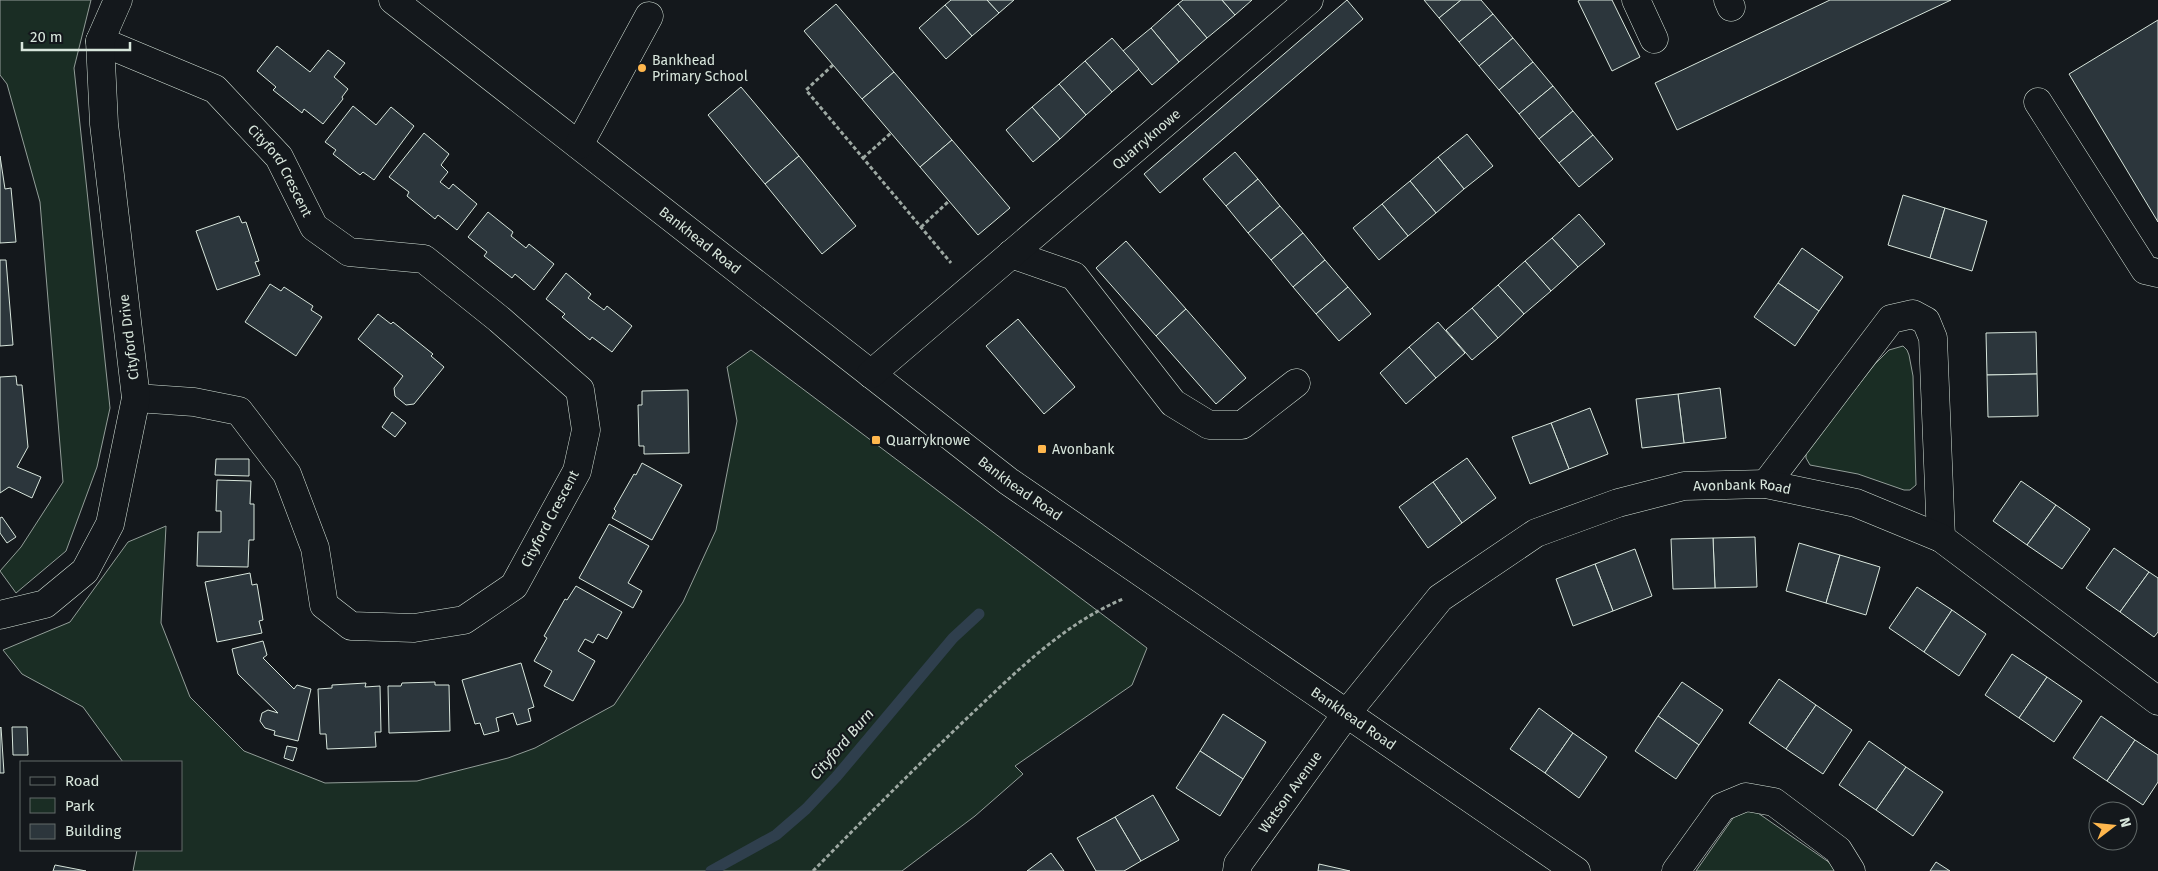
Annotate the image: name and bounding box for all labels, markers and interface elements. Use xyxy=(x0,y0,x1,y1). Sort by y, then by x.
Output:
scale bar xyxy=(22,20,130,52)
text: 20 m xyxy=(30,28,63,46)
place label: Bankhead Primary School xyxy=(652,52,748,85)
marker: Bankhead Primary School xyxy=(636,62,648,74)
street label: Quarryknowe xyxy=(1109,105,1184,173)
street label: Cityford Crescent xyxy=(244,121,316,221)
street label: Bankhead Road xyxy=(656,203,745,278)
street label: Cityford Drive xyxy=(115,293,143,381)
place label: Quarryknowe xyxy=(886,432,970,449)
marker: Quarryknowe xyxy=(870,434,882,446)
place label: Avonbank xyxy=(1052,441,1115,458)
marker: Avonbank xyxy=(1036,443,1048,455)
street label: Bankhead Road xyxy=(975,452,1065,524)
street label: Cityford Crescent xyxy=(517,467,583,570)
street label: Avonbank Road xyxy=(1693,475,1793,498)
street label: Bankhead Road xyxy=(1308,683,1399,753)
water label: Cityford Burn xyxy=(806,705,878,783)
street label: Watson Avenue xyxy=(1255,748,1325,836)
legend xyxy=(20,761,182,851)
text: Road xyxy=(65,772,100,790)
text: Park xyxy=(65,797,95,815)
north arrow xyxy=(2088,801,2138,851)
text: N xyxy=(2116,816,2134,829)
text: Building xyxy=(65,822,121,840)

